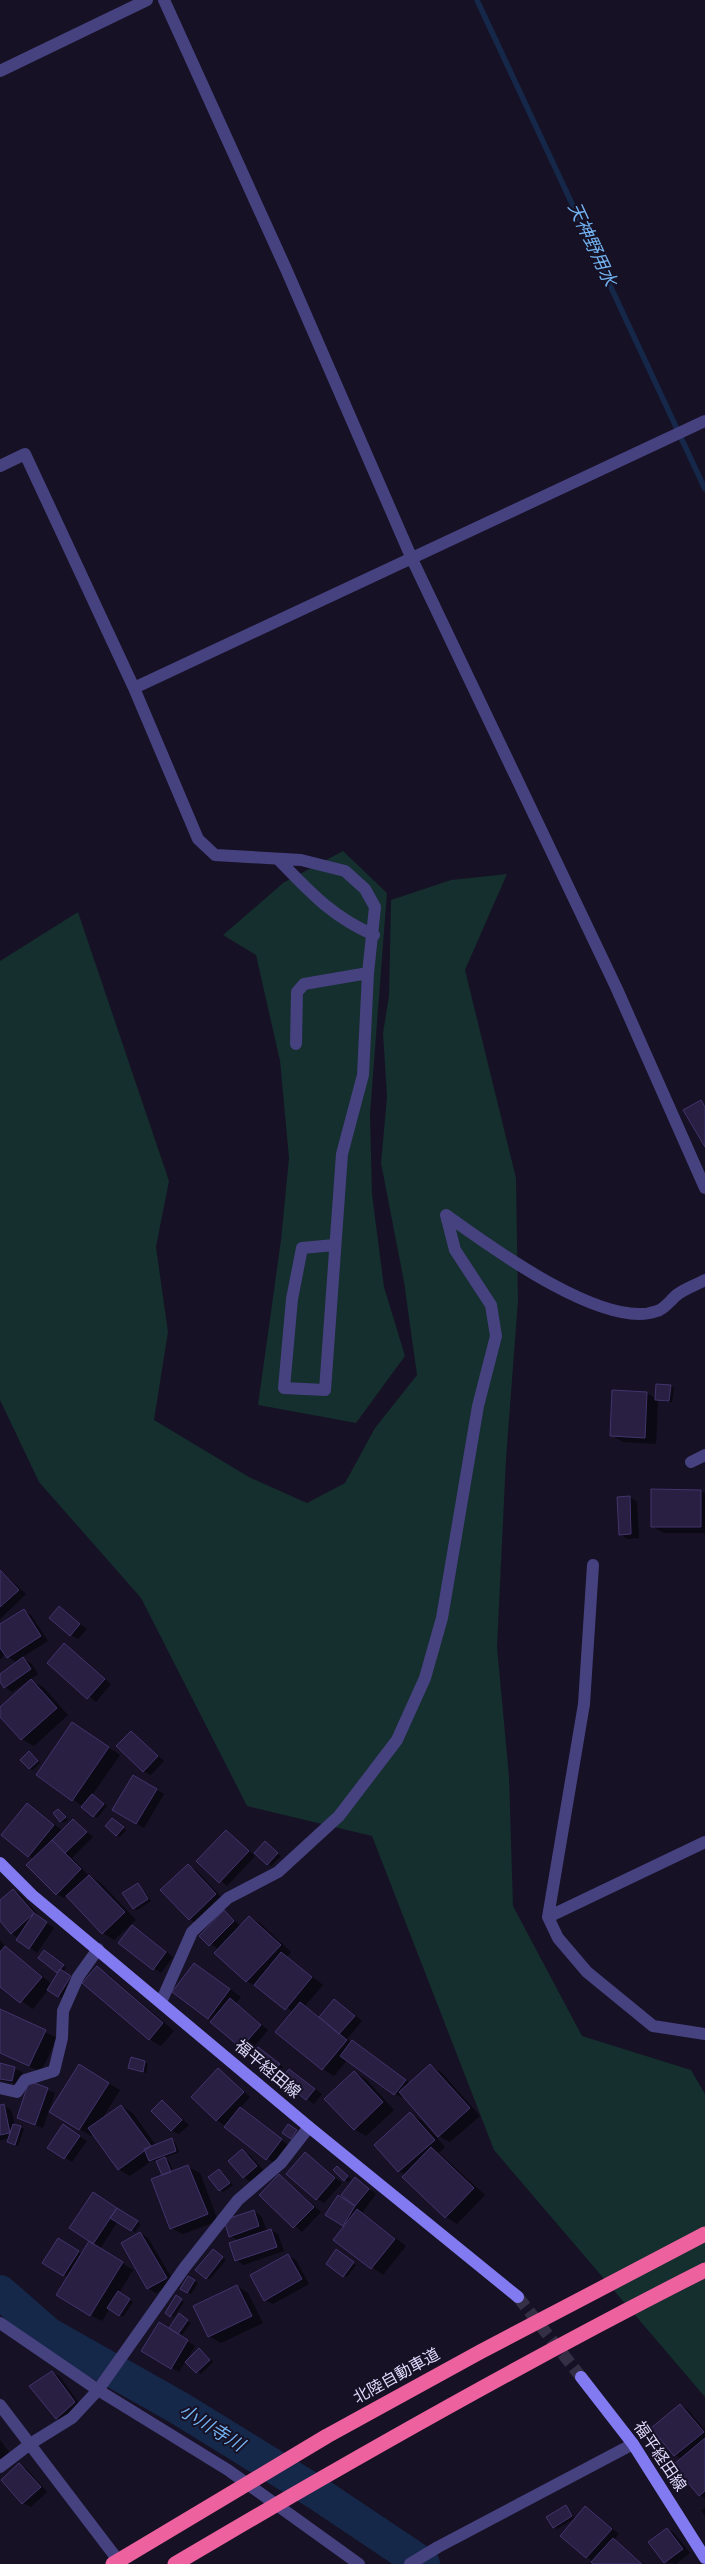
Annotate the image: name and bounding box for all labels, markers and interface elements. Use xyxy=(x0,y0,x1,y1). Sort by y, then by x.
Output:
water label: 天神野用水 xyxy=(562,199,621,292)
street label: 福平経田線 xyxy=(230,2037,304,2103)
street label: 北陸自動車道 xyxy=(350,2345,444,2409)
water label: 小川寺川 xyxy=(174,2400,249,2459)
street label: 福平経田線 xyxy=(628,2418,690,2496)

